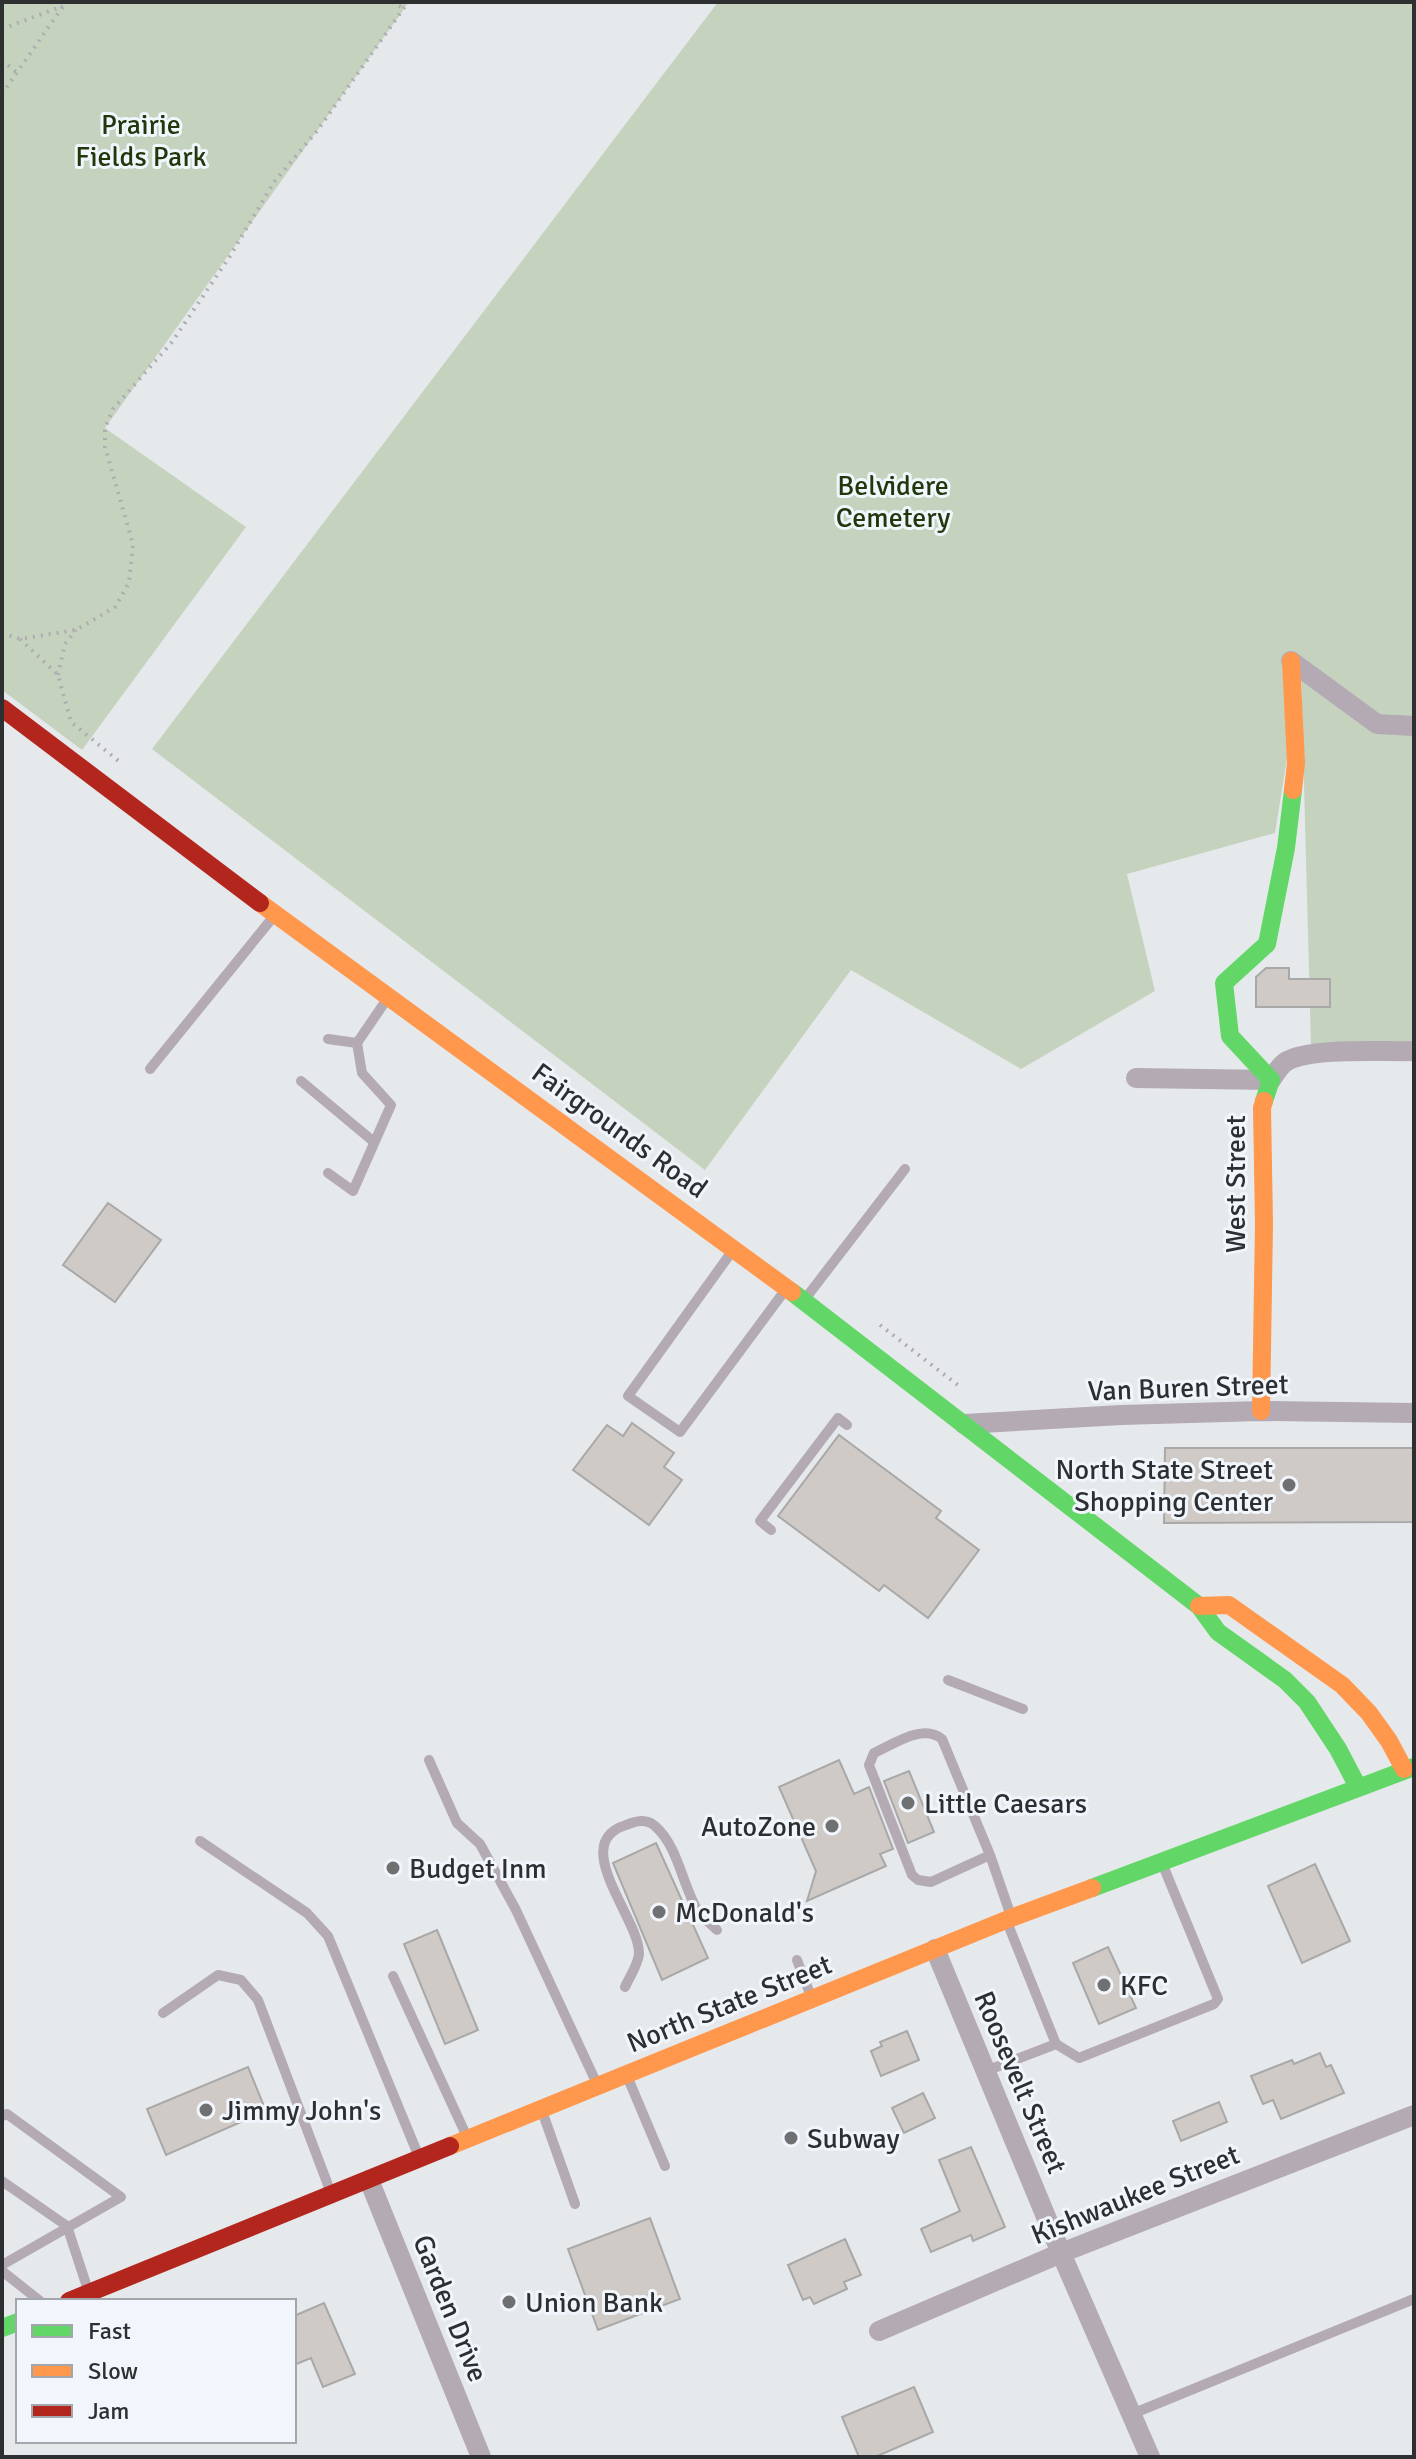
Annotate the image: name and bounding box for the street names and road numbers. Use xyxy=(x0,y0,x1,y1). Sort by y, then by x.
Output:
street label: Fairgrounds Road xyxy=(525,1056,714,1206)
street label: West Street xyxy=(1219,1115,1253,1253)
street label: Van Buren Street xyxy=(1087,1367,1289,1408)
street label: North State Street xyxy=(622,1947,837,2060)
street label: Roosevelt Street xyxy=(966,1986,1074,2179)
street label: Kishwaukee Street xyxy=(1026,2138,1245,2252)
street label: Garden Drive xyxy=(405,2230,495,2387)

